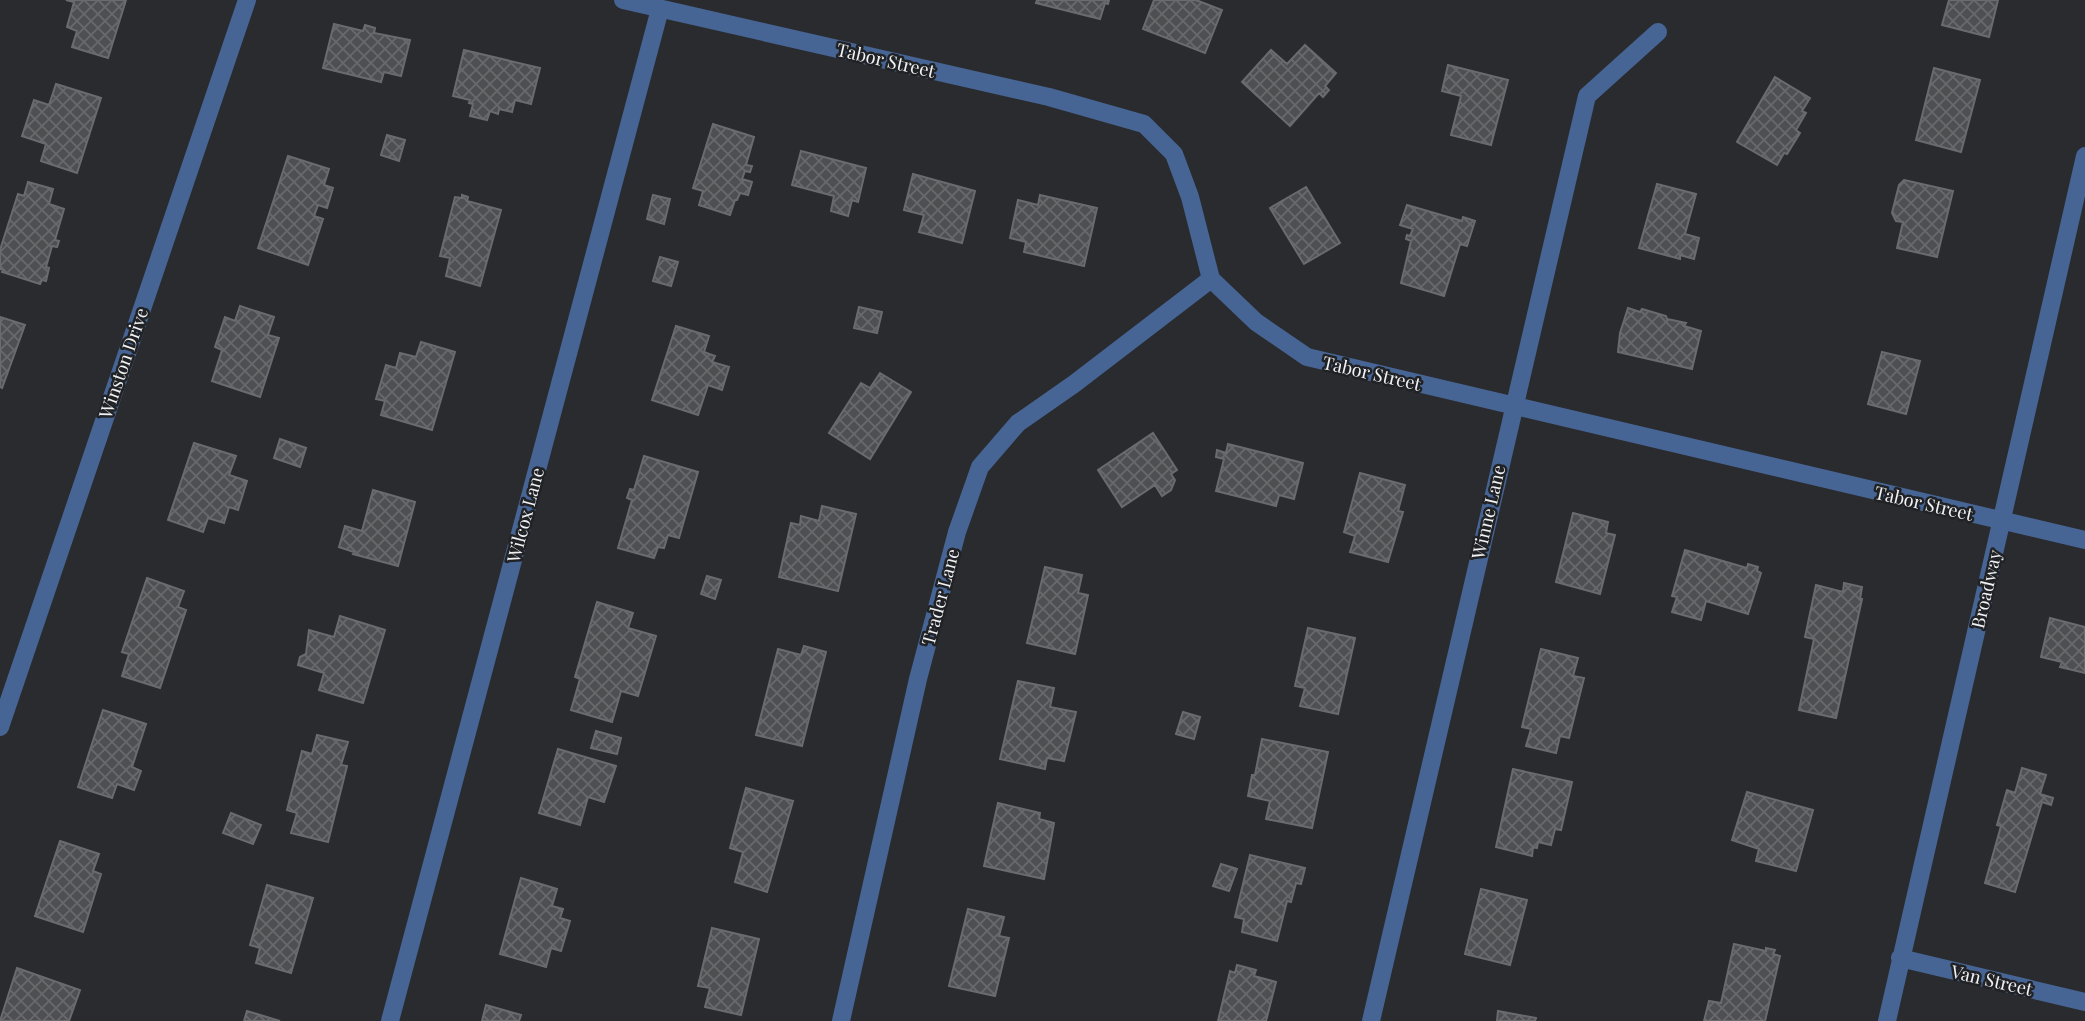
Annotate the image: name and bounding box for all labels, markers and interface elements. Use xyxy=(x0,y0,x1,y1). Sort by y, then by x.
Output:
street label: Tabor Street xyxy=(834,37,938,83)
street label: Winston Drive xyxy=(93,305,153,422)
street label: Tabor Street xyxy=(1320,350,1424,396)
street label: Winne Lane xyxy=(1465,463,1510,562)
street label: Wilcox Lane xyxy=(501,465,549,566)
street label: Tabor Street xyxy=(1872,480,1976,526)
street label: Trader Lane xyxy=(916,546,964,648)
street label: Broadway xyxy=(1965,547,2007,631)
street label: Van Street xyxy=(1948,959,2036,1001)

